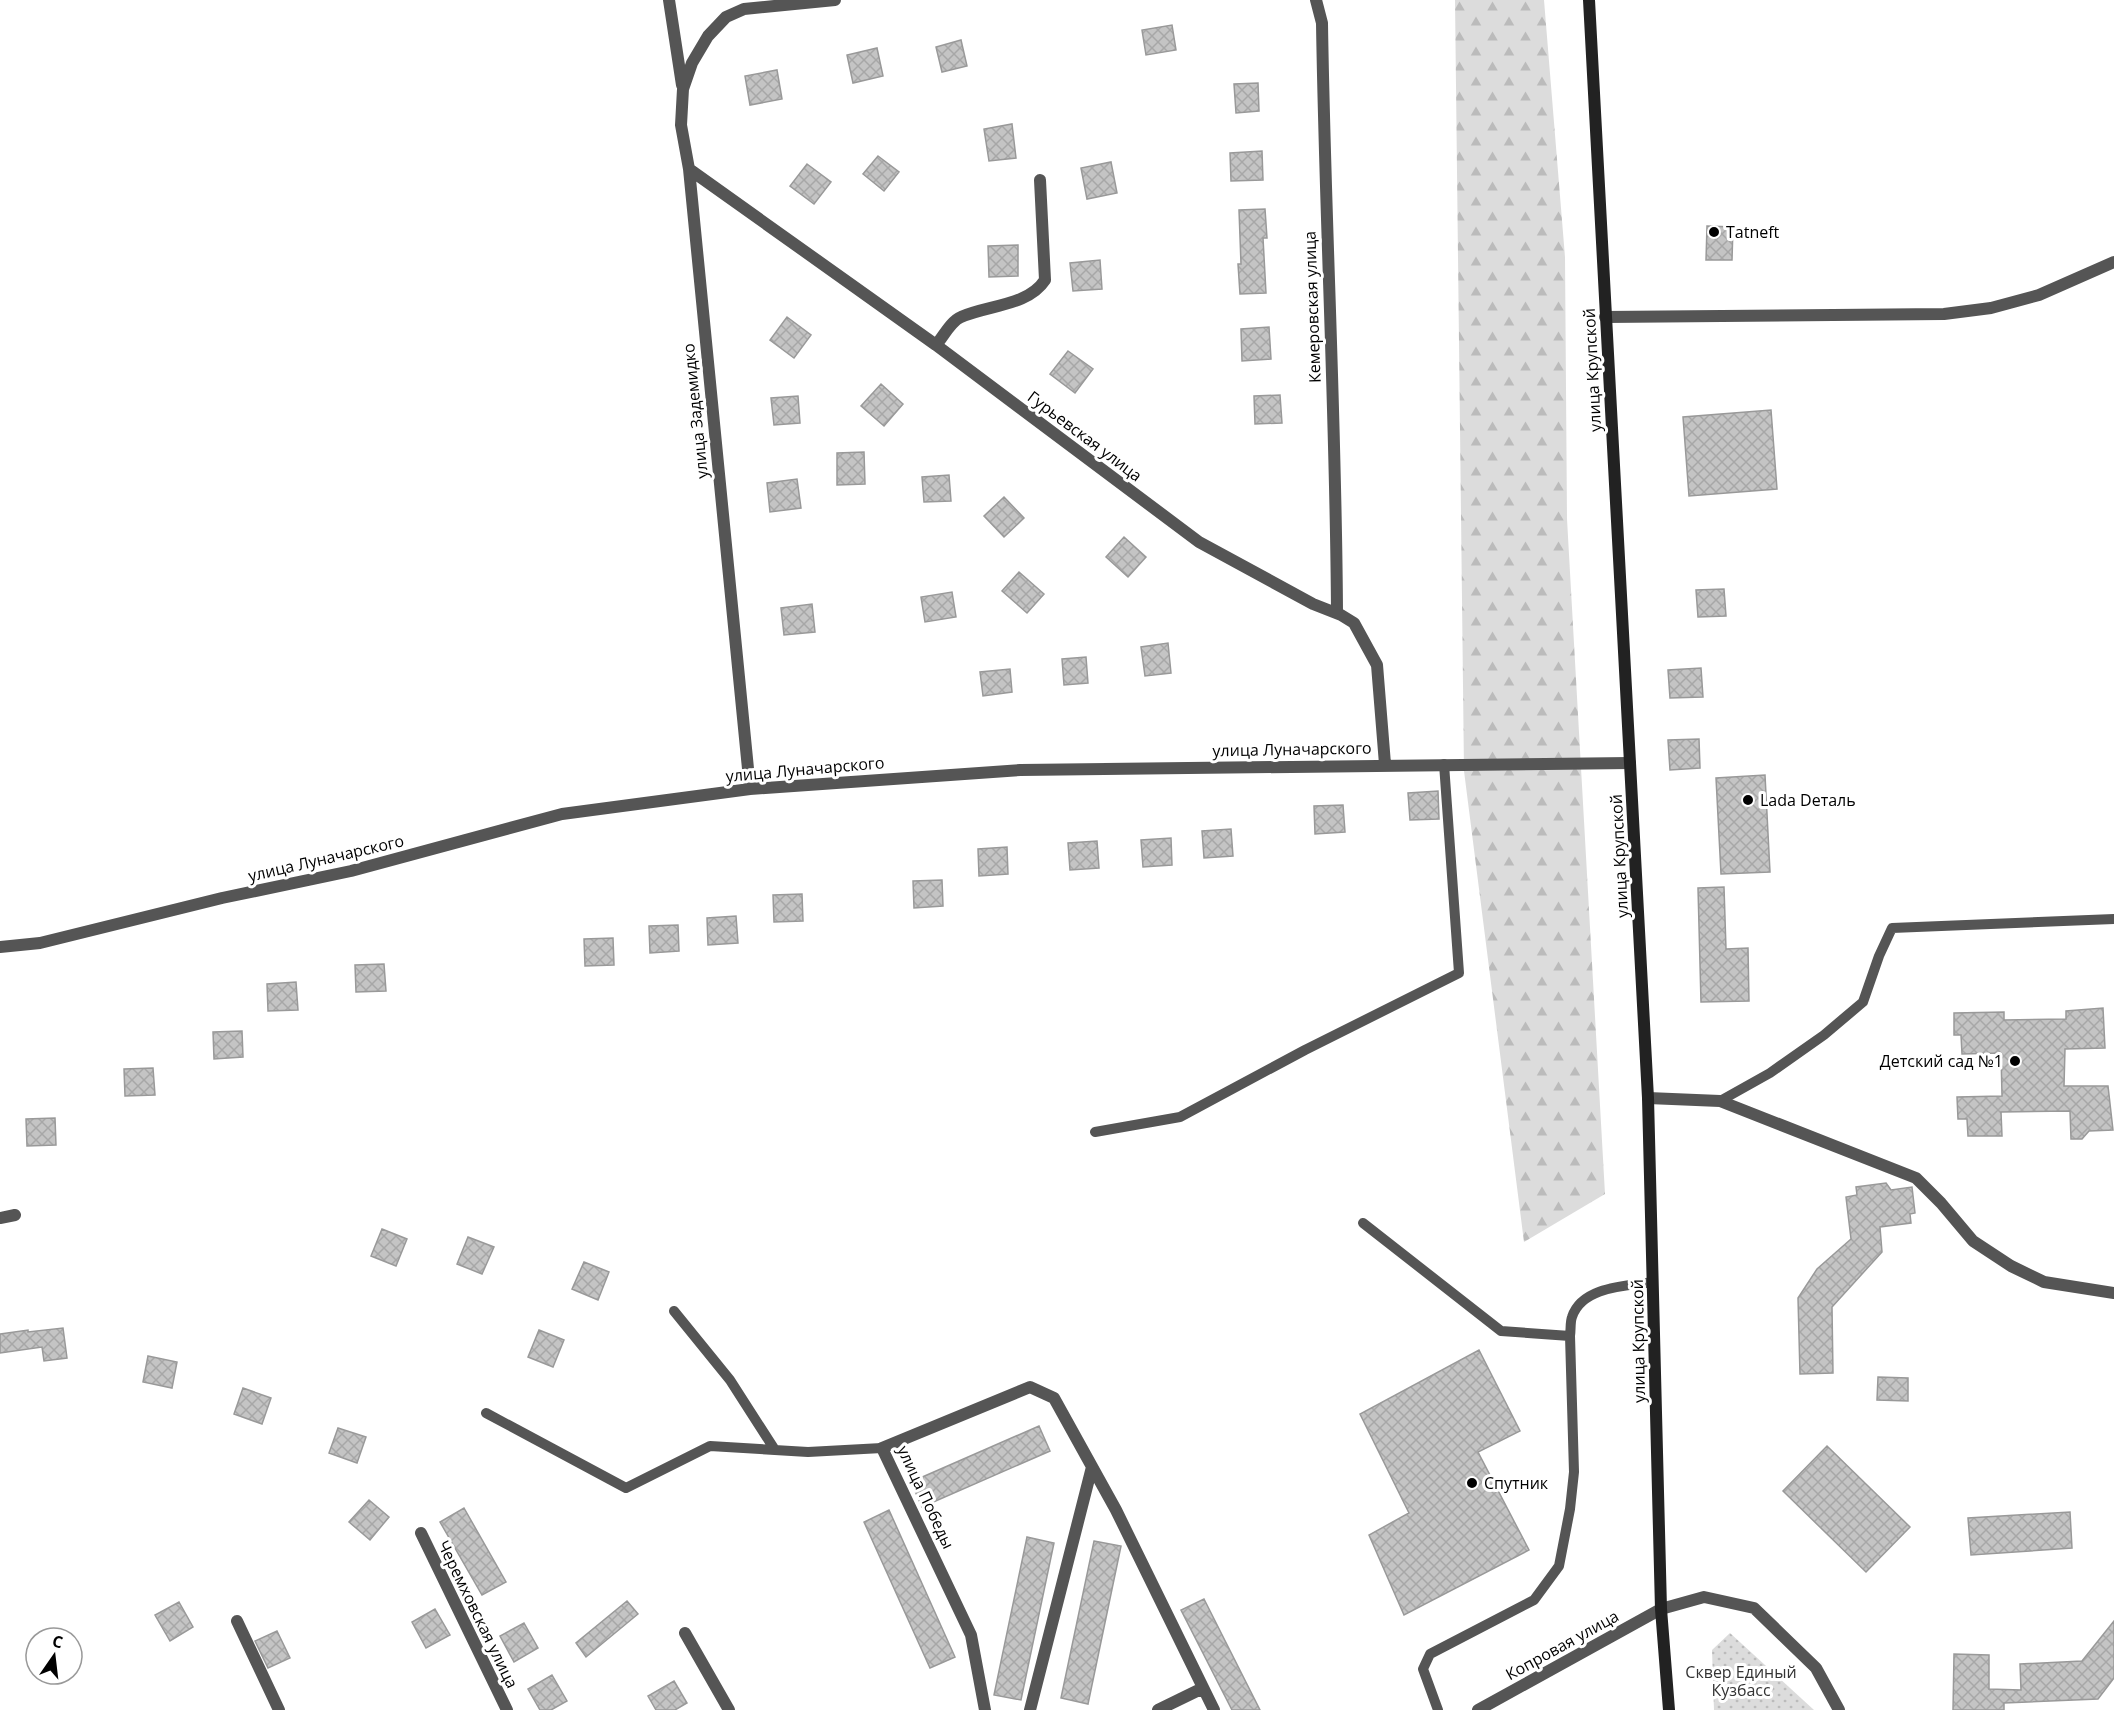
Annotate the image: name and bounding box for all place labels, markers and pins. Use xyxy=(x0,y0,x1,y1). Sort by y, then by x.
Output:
place label: Tatneft xyxy=(1726,221,1780,243)
marker: Tatneft xyxy=(1707,225,1721,239)
place label: Lada Dеталь xyxy=(1760,789,1856,811)
marker: Lada Dеталь xyxy=(1741,793,1755,807)
place label: Детский сад №1 xyxy=(1880,1050,2003,1072)
marker: Детский сад №1 xyxy=(2008,1054,2022,1068)
place label: Спутник xyxy=(1484,1472,1549,1494)
marker: Спутник xyxy=(1465,1476,1479,1490)

